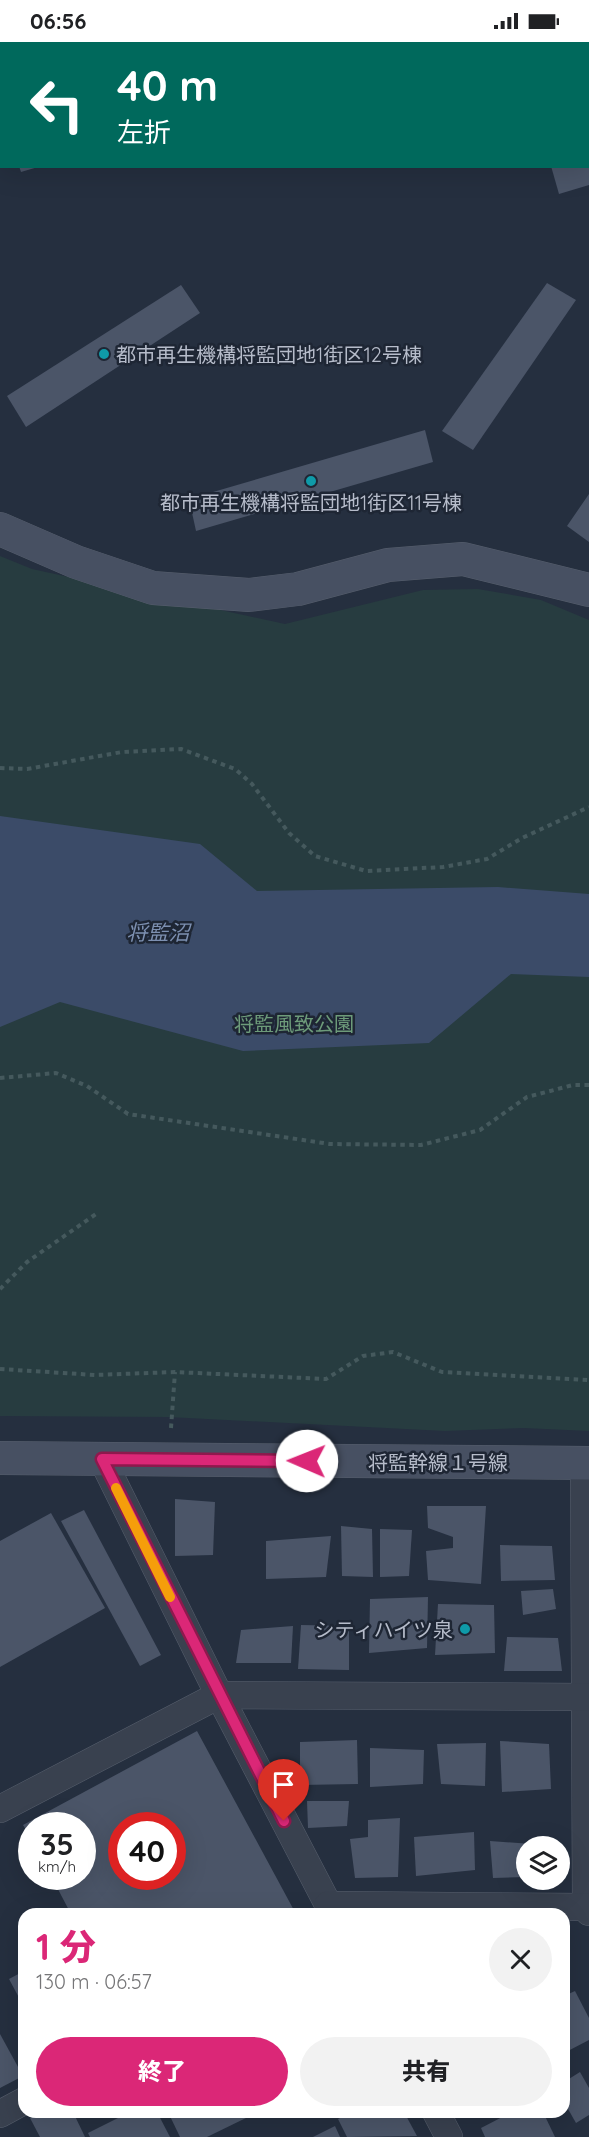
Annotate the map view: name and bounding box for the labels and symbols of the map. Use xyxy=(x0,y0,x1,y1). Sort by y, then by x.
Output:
place label: 都市再生機構将監団地1街区12号棟 xyxy=(116,342,422,367)
marker: 都市再生機構将監団地1街区12号棟 xyxy=(97,347,111,361)
marker: 都市再生機構将監団地1街区11号棟 xyxy=(304,474,318,488)
place label: 都市再生機構将監団地1街区11号棟 xyxy=(160,490,462,515)
water label: 将監沼 xyxy=(127,919,192,945)
park label: 将監風致公園 xyxy=(234,1011,354,1036)
position arrow xyxy=(275,1429,339,1493)
street label: 将監幹線１号線 xyxy=(368,1450,508,1475)
place label: シティハイツ泉 xyxy=(315,1617,453,1642)
marker: シティハイツ泉 xyxy=(458,1622,472,1636)
pin xyxy=(258,1759,309,1821)
speed limit sign: 40 xyxy=(108,1812,186,1890)

